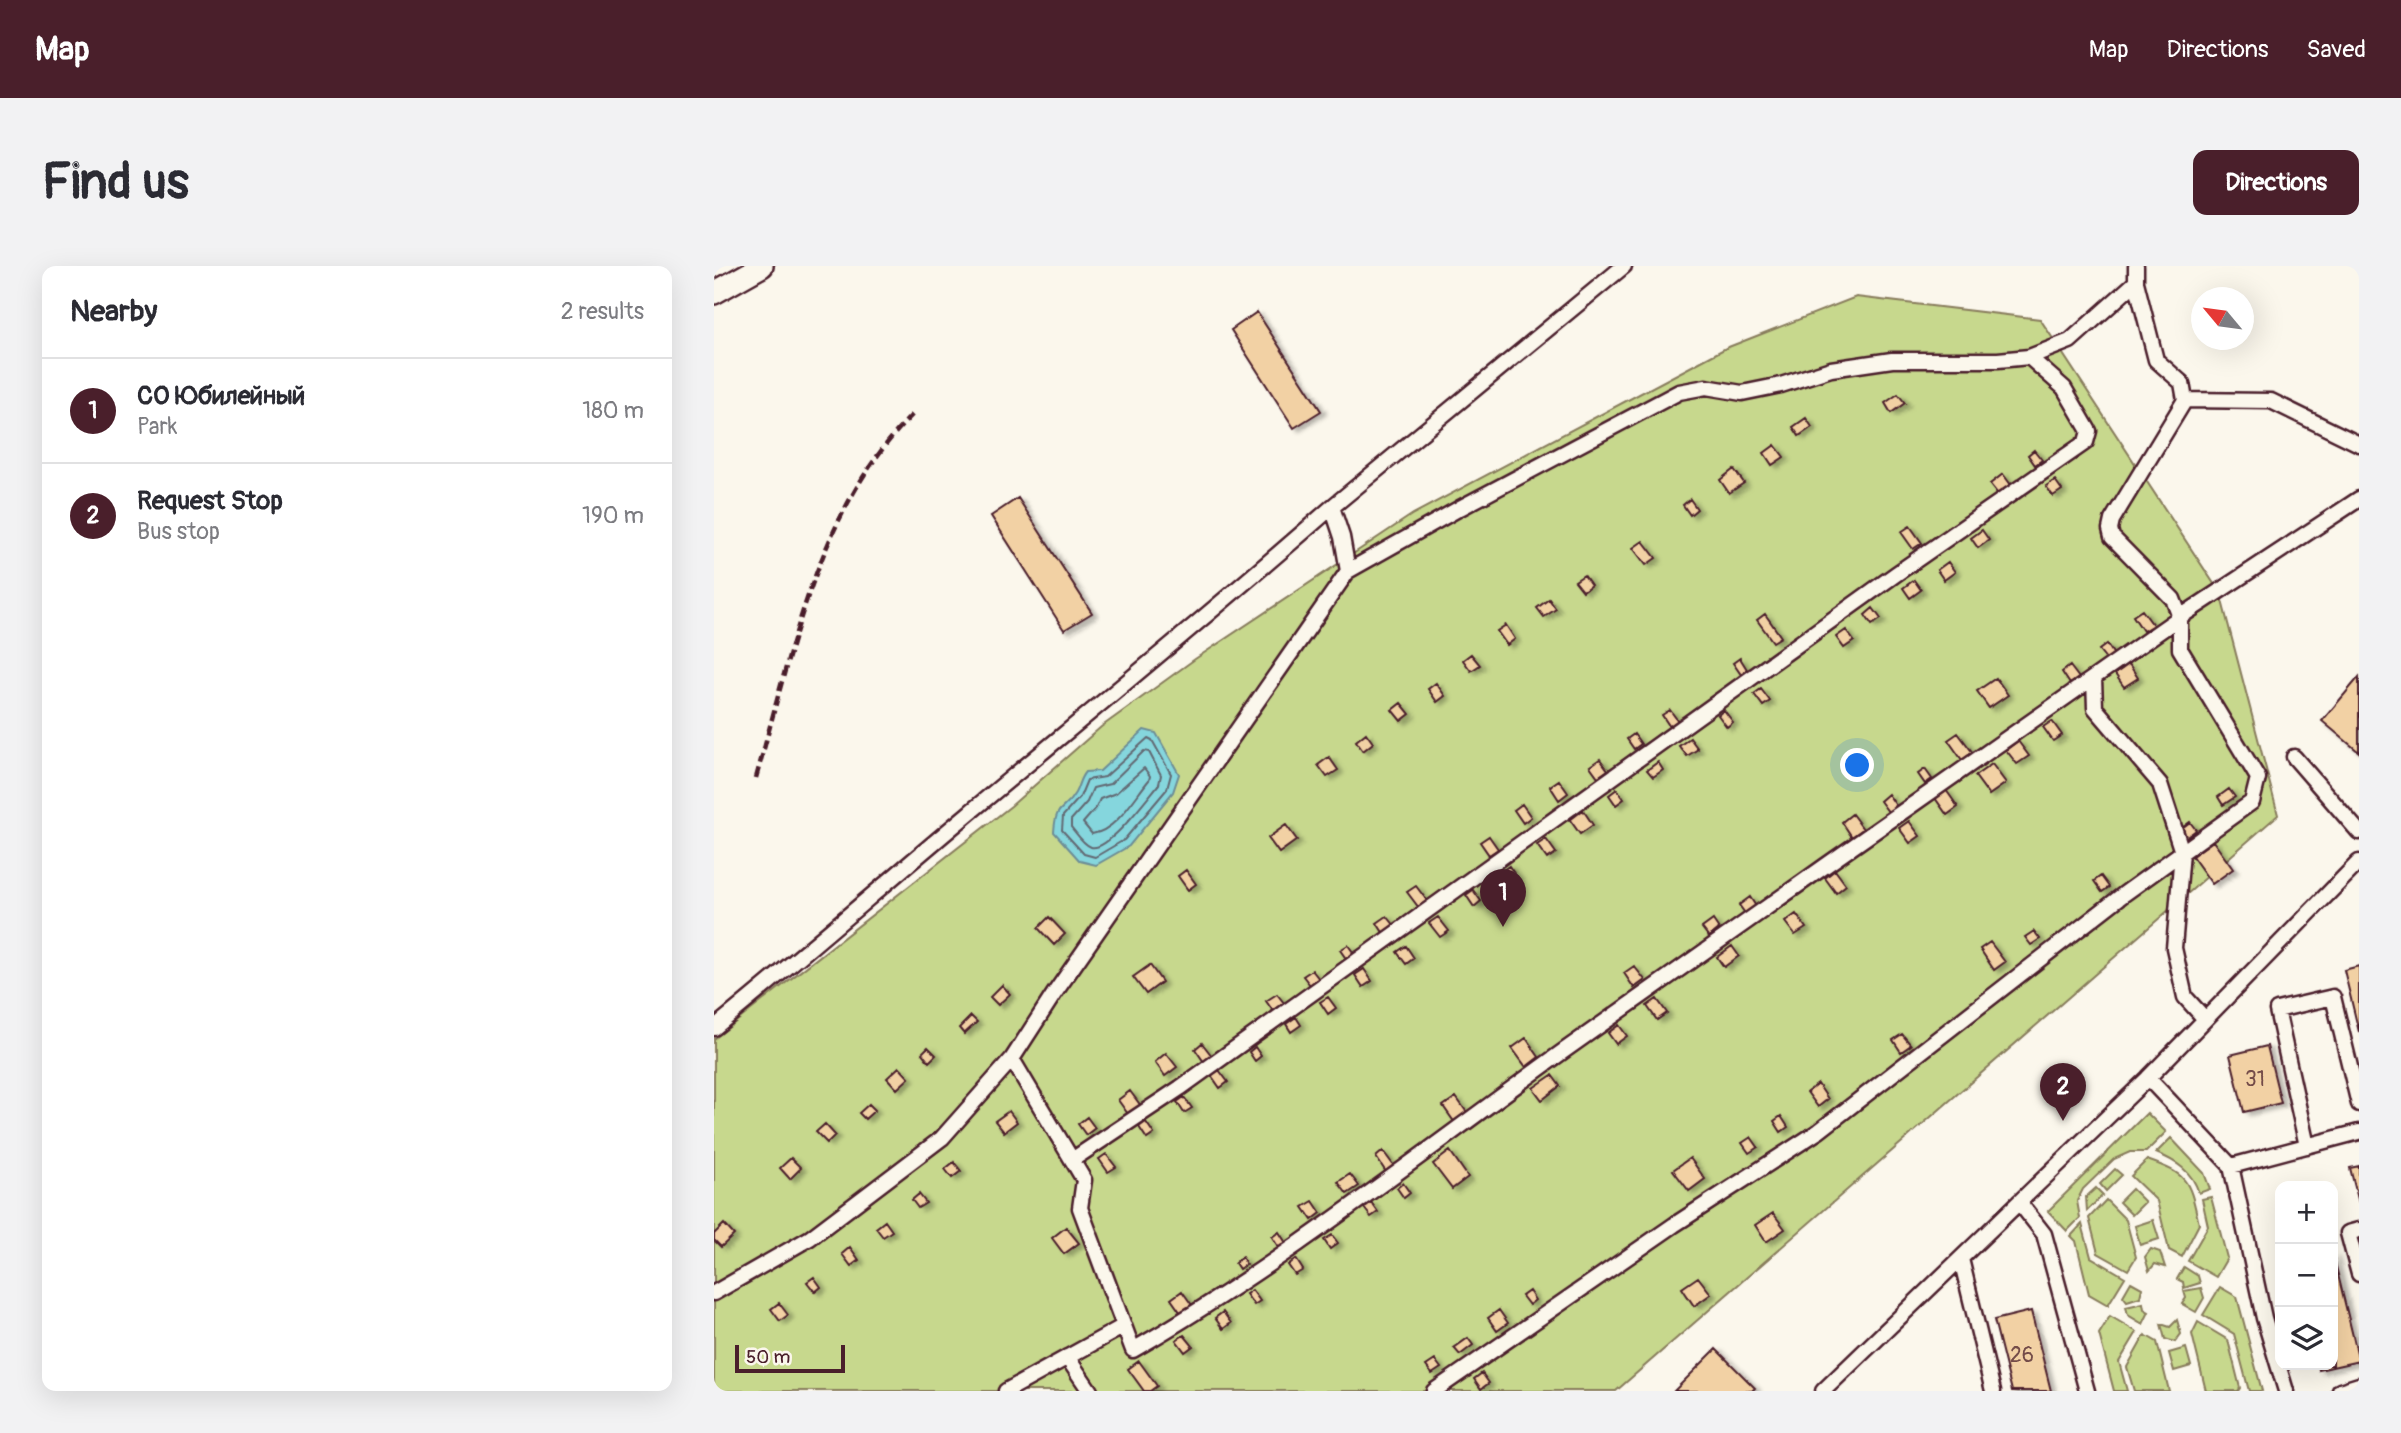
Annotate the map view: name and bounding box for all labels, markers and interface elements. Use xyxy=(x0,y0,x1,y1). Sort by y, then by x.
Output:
text: Map xyxy=(35,29,90,70)
text: Map xyxy=(2089,35,2129,64)
text: Directions xyxy=(2167,35,2268,64)
text: Saved xyxy=(2306,35,2366,64)
button: Directions xyxy=(2193,150,2359,215)
text: Find us xyxy=(42,152,189,213)
north arrow xyxy=(2191,287,2254,350)
text: Nearby xyxy=(70,293,157,330)
text: 2 results xyxy=(561,297,644,326)
text: СО Юбилейный xyxy=(137,380,305,412)
text: 1 xyxy=(89,396,98,425)
text: 180 m xyxy=(582,396,644,425)
text: Park xyxy=(137,412,177,441)
text: Request Stop xyxy=(137,485,283,517)
text: 2 xyxy=(87,501,99,530)
text: 190 m xyxy=(582,501,644,530)
text: Bus stop xyxy=(137,517,220,546)
your location xyxy=(1840,748,1874,782)
pin: 1 xyxy=(1480,869,1526,927)
pin: 2 xyxy=(2040,1063,2086,1121)
house number: 31 xyxy=(2245,1066,2265,1093)
map controls xyxy=(2275,1181,2338,1370)
button: + xyxy=(2275,1181,2338,1244)
button: − xyxy=(2275,1244,2338,1307)
button: layers xyxy=(2275,1307,2338,1370)
scale bar xyxy=(735,1342,845,1374)
house number: 26 xyxy=(2010,1342,2034,1369)
text: 50 m xyxy=(746,1345,790,1369)

